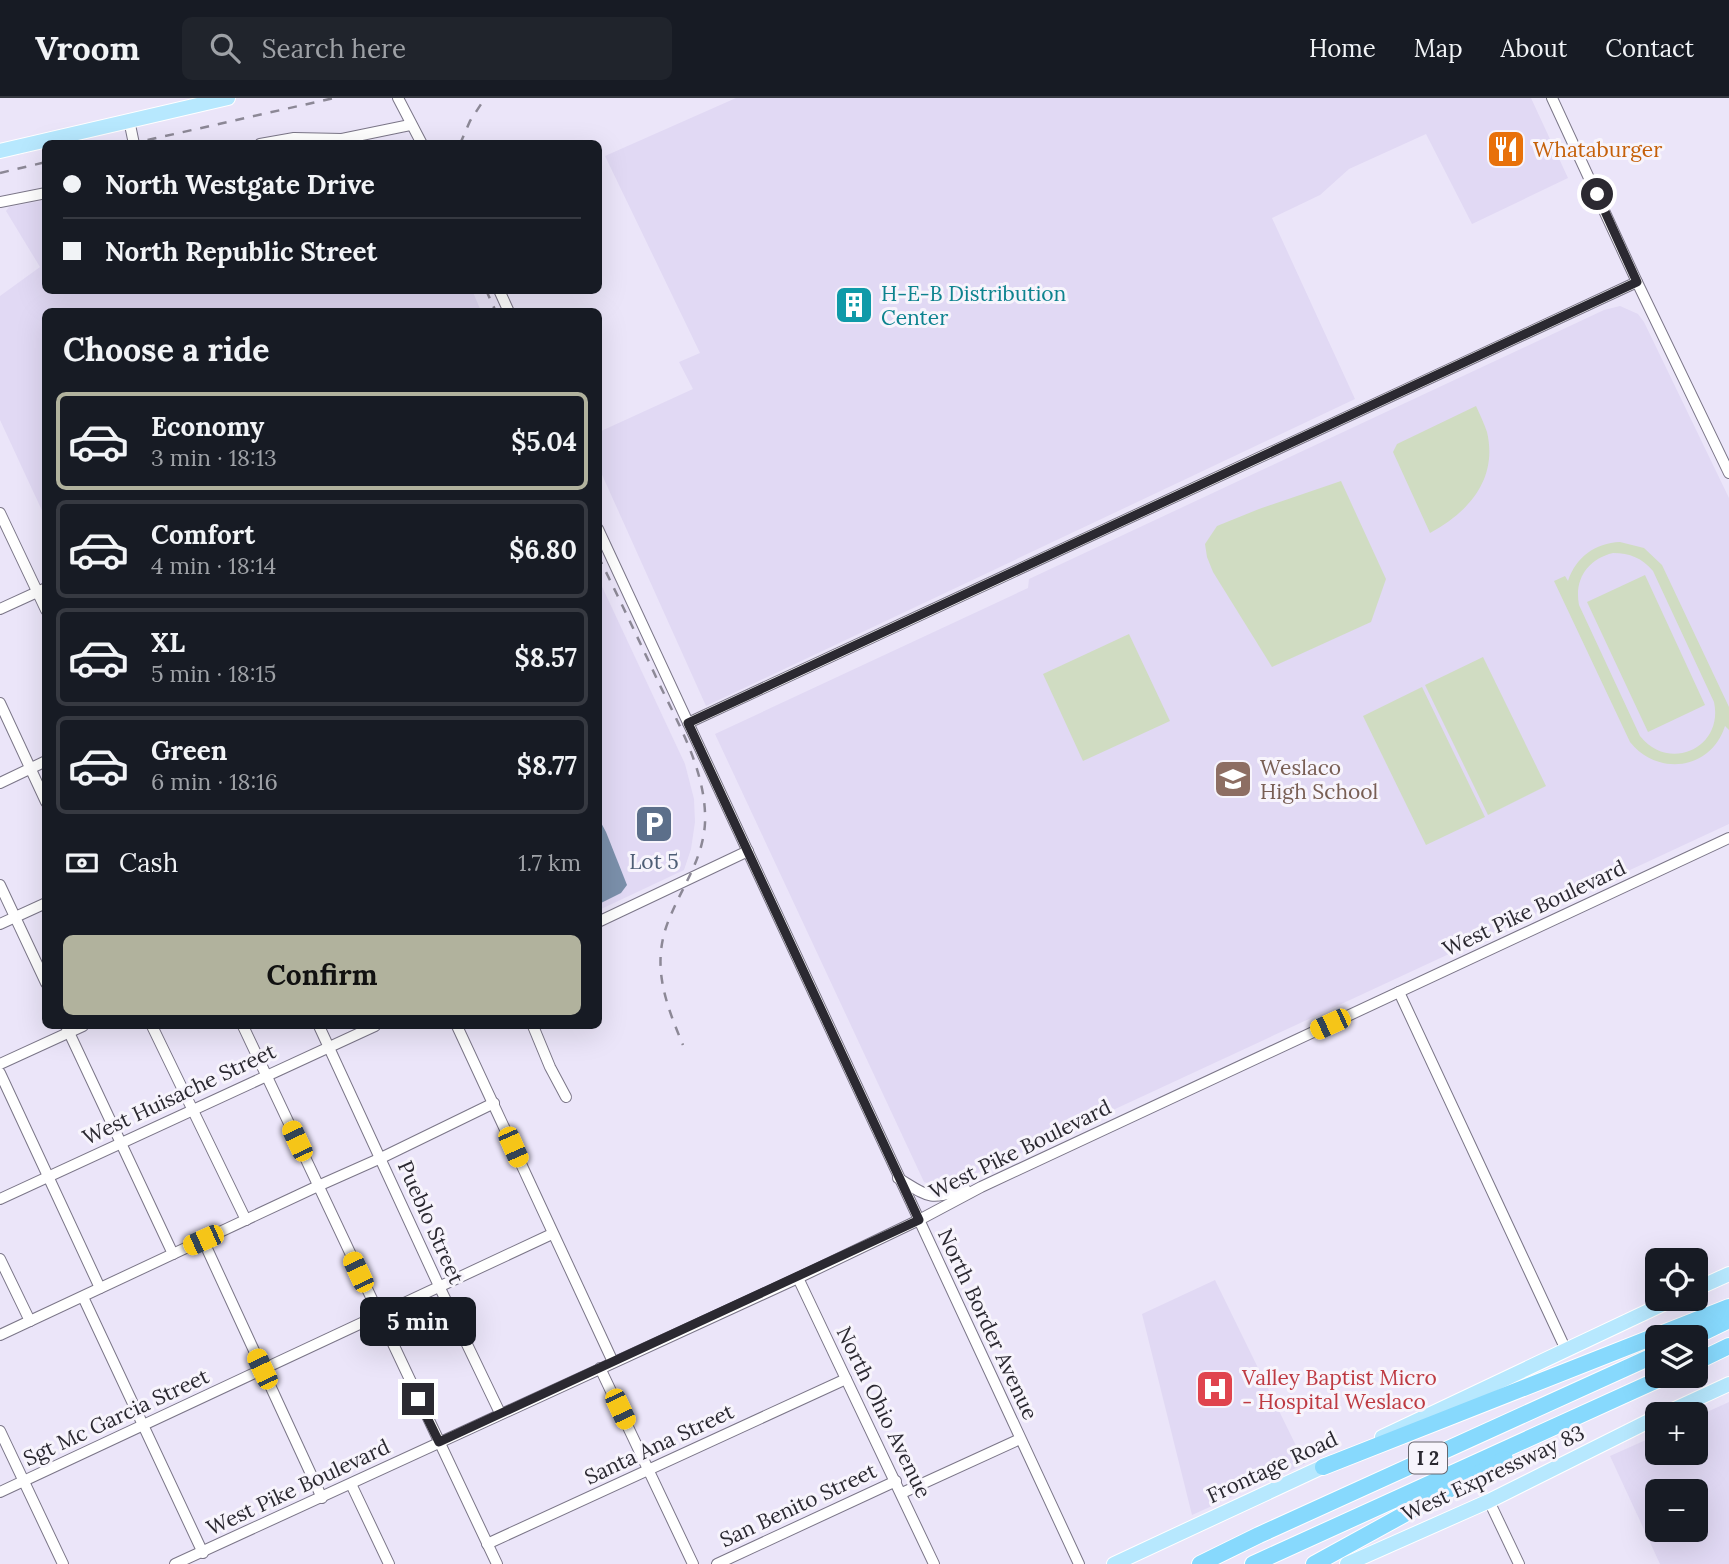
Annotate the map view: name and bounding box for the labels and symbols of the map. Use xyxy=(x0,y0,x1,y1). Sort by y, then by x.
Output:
restaurant icon: Whataburger xyxy=(1485,128,1527,170)
place label: Whataburger xyxy=(1533,136,1662,163)
route start xyxy=(1581,178,1613,210)
place label: H-E-B Distribution Center xyxy=(881,280,1067,331)
building icon: H-E-B Distribution Center xyxy=(833,284,875,326)
place label: Weslaco High School xyxy=(1260,754,1378,805)
school or university icon: Weslaco High School xyxy=(1212,758,1254,800)
parking icon: Lot 5 xyxy=(633,803,675,845)
place label: Lot 5 xyxy=(629,848,679,875)
street label: West Pike Boulevard xyxy=(1438,854,1630,962)
car xyxy=(1307,1006,1354,1042)
street label: West Huisache Street xyxy=(78,1037,281,1151)
street label: West Pike Boulevard xyxy=(925,1093,1115,1205)
car xyxy=(279,1118,316,1164)
car xyxy=(495,1124,532,1170)
street label: Pueblo Street xyxy=(392,1156,471,1289)
car xyxy=(180,1222,227,1258)
street label: North Border Avenue xyxy=(932,1224,1044,1424)
car xyxy=(340,1249,377,1295)
callout: 5 min xyxy=(360,1298,476,1346)
street label: North Ohio Avenue xyxy=(831,1322,937,1502)
car xyxy=(244,1346,281,1392)
street label: Sgt Mc Garcia Street xyxy=(19,1362,214,1472)
place label: Valley Baptist Micro - Hospital Weslaco xyxy=(1241,1364,1437,1415)
hospital icon: Valley Baptist Micro - Hospital Weslaco xyxy=(1194,1368,1236,1410)
route end xyxy=(402,1383,434,1415)
car xyxy=(602,1386,639,1432)
street label: Santa Ana Street xyxy=(580,1397,739,1490)
street label: West Expressway 83 xyxy=(1397,1419,1589,1527)
street label: Frontage Road xyxy=(1202,1425,1342,1509)
street label: West Pike Boulevard xyxy=(202,1433,394,1541)
road number: I 2 xyxy=(1409,1442,1447,1474)
street label: San Benito Street xyxy=(715,1456,881,1553)

